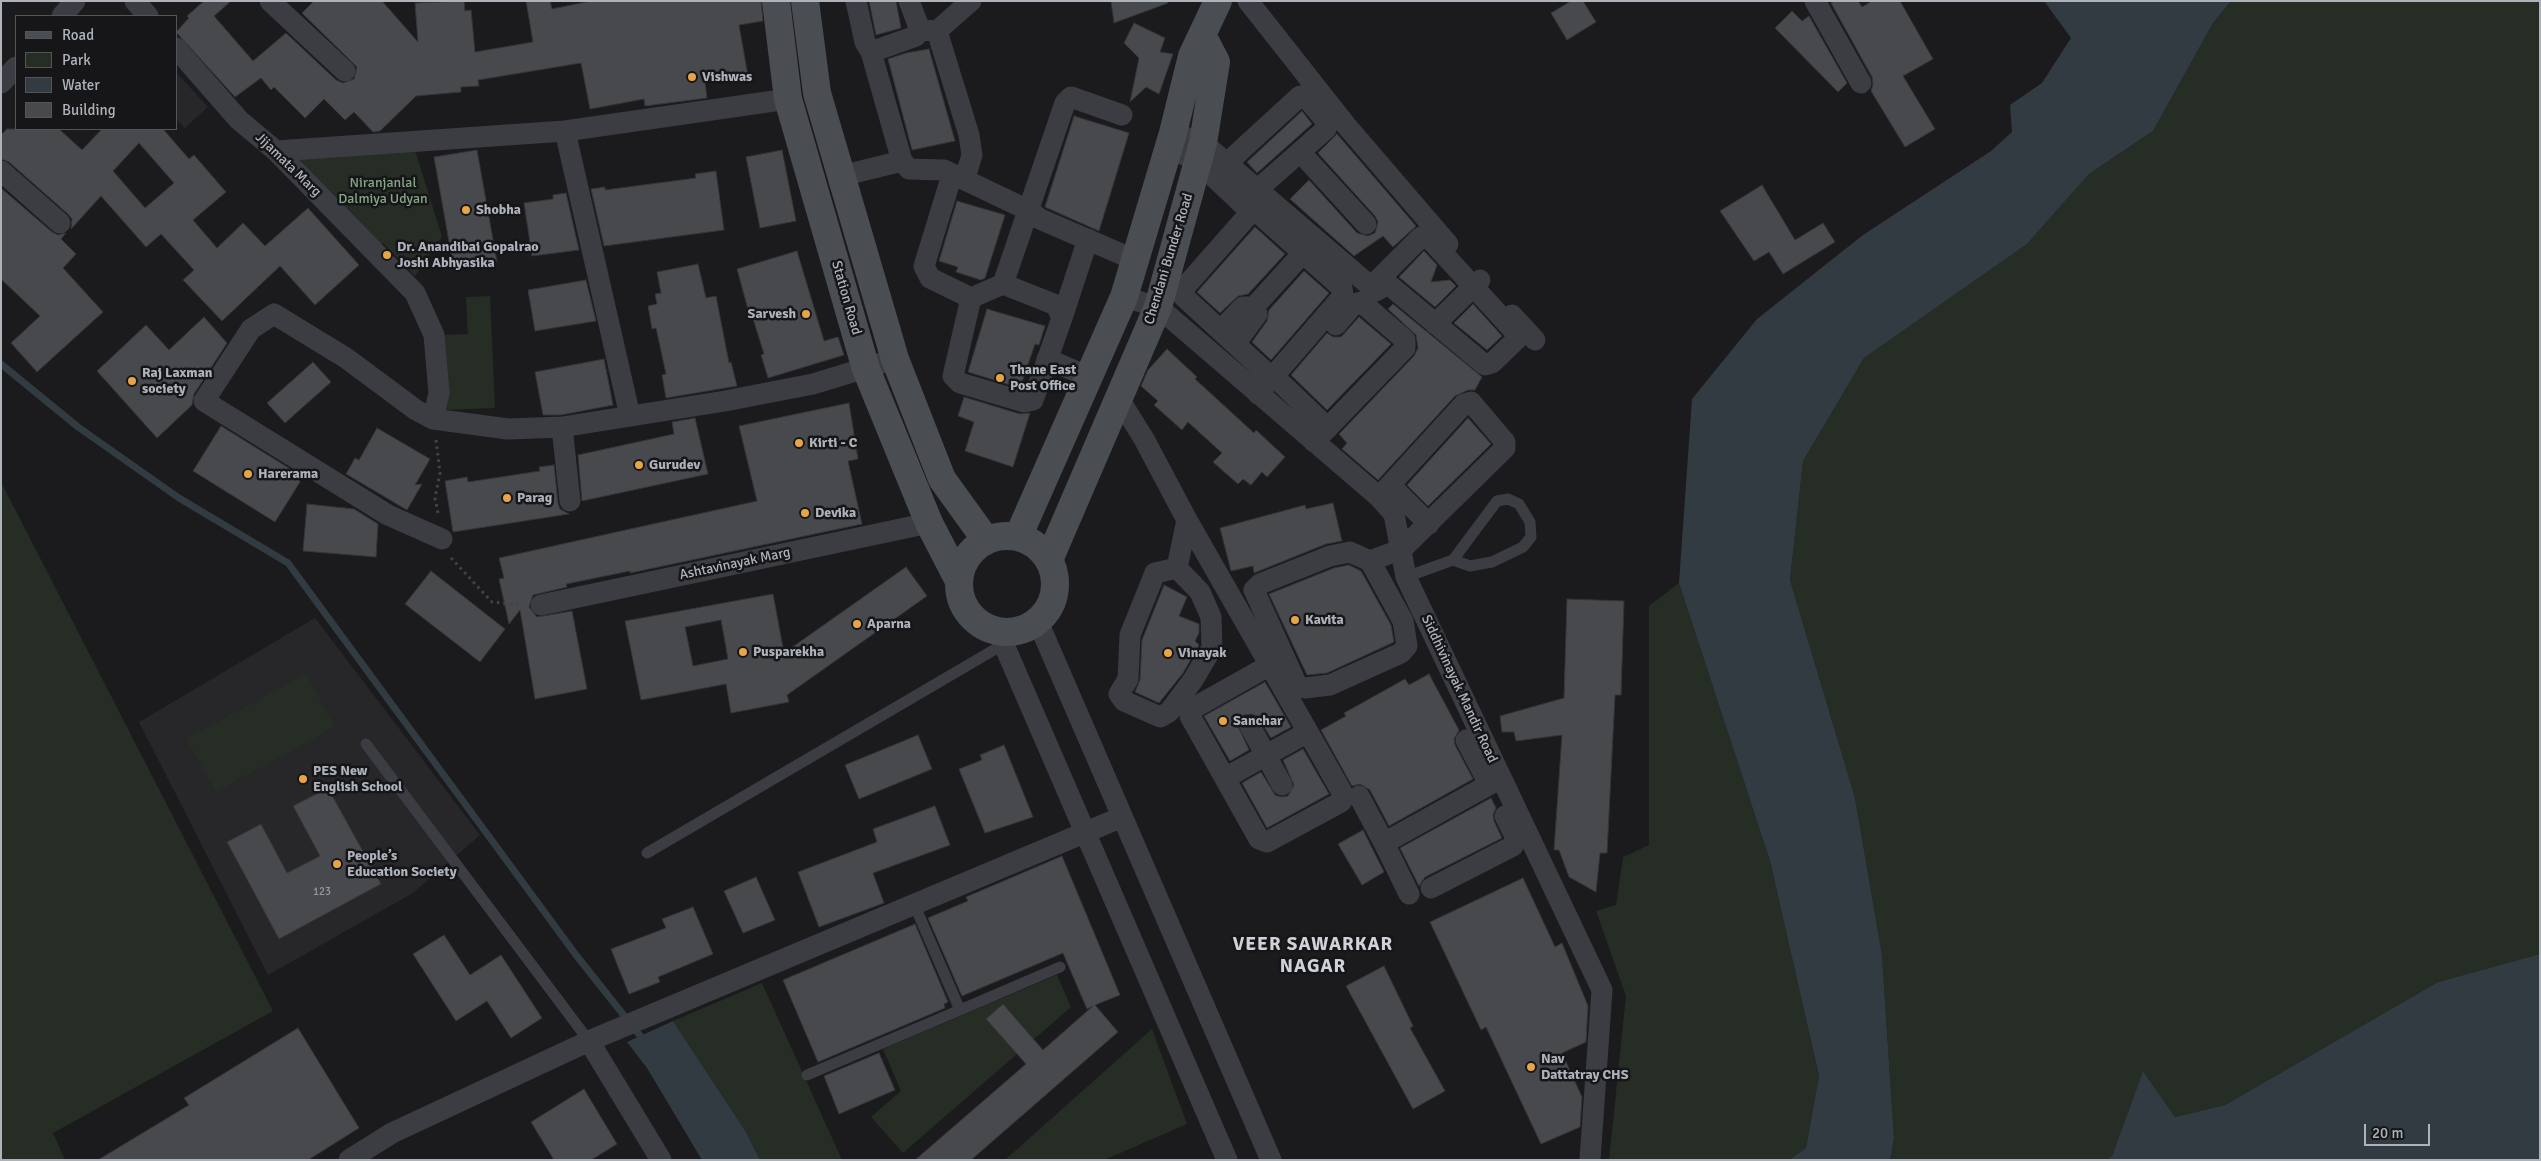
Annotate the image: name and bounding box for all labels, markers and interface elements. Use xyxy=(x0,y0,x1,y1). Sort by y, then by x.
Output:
legend xyxy=(15,15,178,130)
text: Road xyxy=(62,26,94,44)
text: Park xyxy=(62,51,91,69)
place label: Vishwas xyxy=(702,69,752,85)
marker: Vishwas xyxy=(686,71,698,83)
text: Water xyxy=(62,76,100,94)
text: Building xyxy=(62,101,116,119)
street label: Jijamata Marg xyxy=(252,129,324,201)
park label: Niranjanlal Dalmiya Udyan xyxy=(338,175,428,208)
street label: Chendani Bunder Road xyxy=(1141,191,1197,327)
place label: Shobha xyxy=(476,202,521,218)
marker: Shobha xyxy=(460,204,472,216)
place label: Dr. Anandibai Gopalrao Joshi Abhyasika xyxy=(397,239,539,272)
marker: Dr. Anandibai Gopalrao Joshi Abhyasika xyxy=(381,249,393,261)
street label: Station Road xyxy=(827,259,865,337)
place label: Sarvesh xyxy=(748,306,796,322)
marker: Sarvesh xyxy=(800,308,812,320)
place label: Thane East Post Office xyxy=(1010,362,1076,394)
place label: Raj Laxman society xyxy=(142,365,212,398)
marker: Thane East Post Office xyxy=(994,372,1006,384)
marker: Raj Laxman society xyxy=(126,375,138,387)
place label: Kirti - C xyxy=(809,435,857,451)
marker: Kirti - C xyxy=(793,437,805,449)
place label: Gurudev xyxy=(649,457,700,473)
marker: Gurudev xyxy=(633,459,645,471)
place label: Harerama xyxy=(258,466,318,482)
marker: Harerama xyxy=(242,468,254,480)
place label: Parag xyxy=(517,490,552,506)
marker: Parag xyxy=(501,492,513,504)
place label: Devika xyxy=(815,505,856,521)
marker: Devika xyxy=(799,507,811,519)
street label: Ashtavinayak Marg xyxy=(678,544,792,584)
place label: Kavita xyxy=(1305,612,1344,628)
street label: Siddhivinayak Mandir Road xyxy=(1417,612,1501,766)
marker: Kavita xyxy=(1289,614,1301,626)
place label: Aparna xyxy=(867,616,911,632)
marker: Aparna xyxy=(851,618,863,630)
place label: Pusparekha xyxy=(753,644,824,660)
place label: Vinayak xyxy=(1178,645,1227,661)
marker: Pusparekha xyxy=(737,646,749,658)
marker: Vinayak xyxy=(1162,647,1174,659)
place label: Sanchar xyxy=(1233,713,1283,729)
marker: Sanchar xyxy=(1217,715,1229,727)
place label: PES New English School xyxy=(313,763,402,796)
marker: PES New English School xyxy=(297,773,309,785)
place label: People’s Education Society xyxy=(347,848,457,880)
marker: People’s Education Society xyxy=(331,858,343,870)
house number: 123 xyxy=(313,885,331,899)
district label: VEER SAWARKAR NAGAR xyxy=(1231,934,1395,978)
place label: Nav Dattatray CHS xyxy=(1541,1051,1628,1084)
marker: Nav Dattatray CHS xyxy=(1525,1061,1537,1073)
scale bar xyxy=(2366,1114,2432,1146)
text: 20 m xyxy=(2372,1124,2403,1142)

